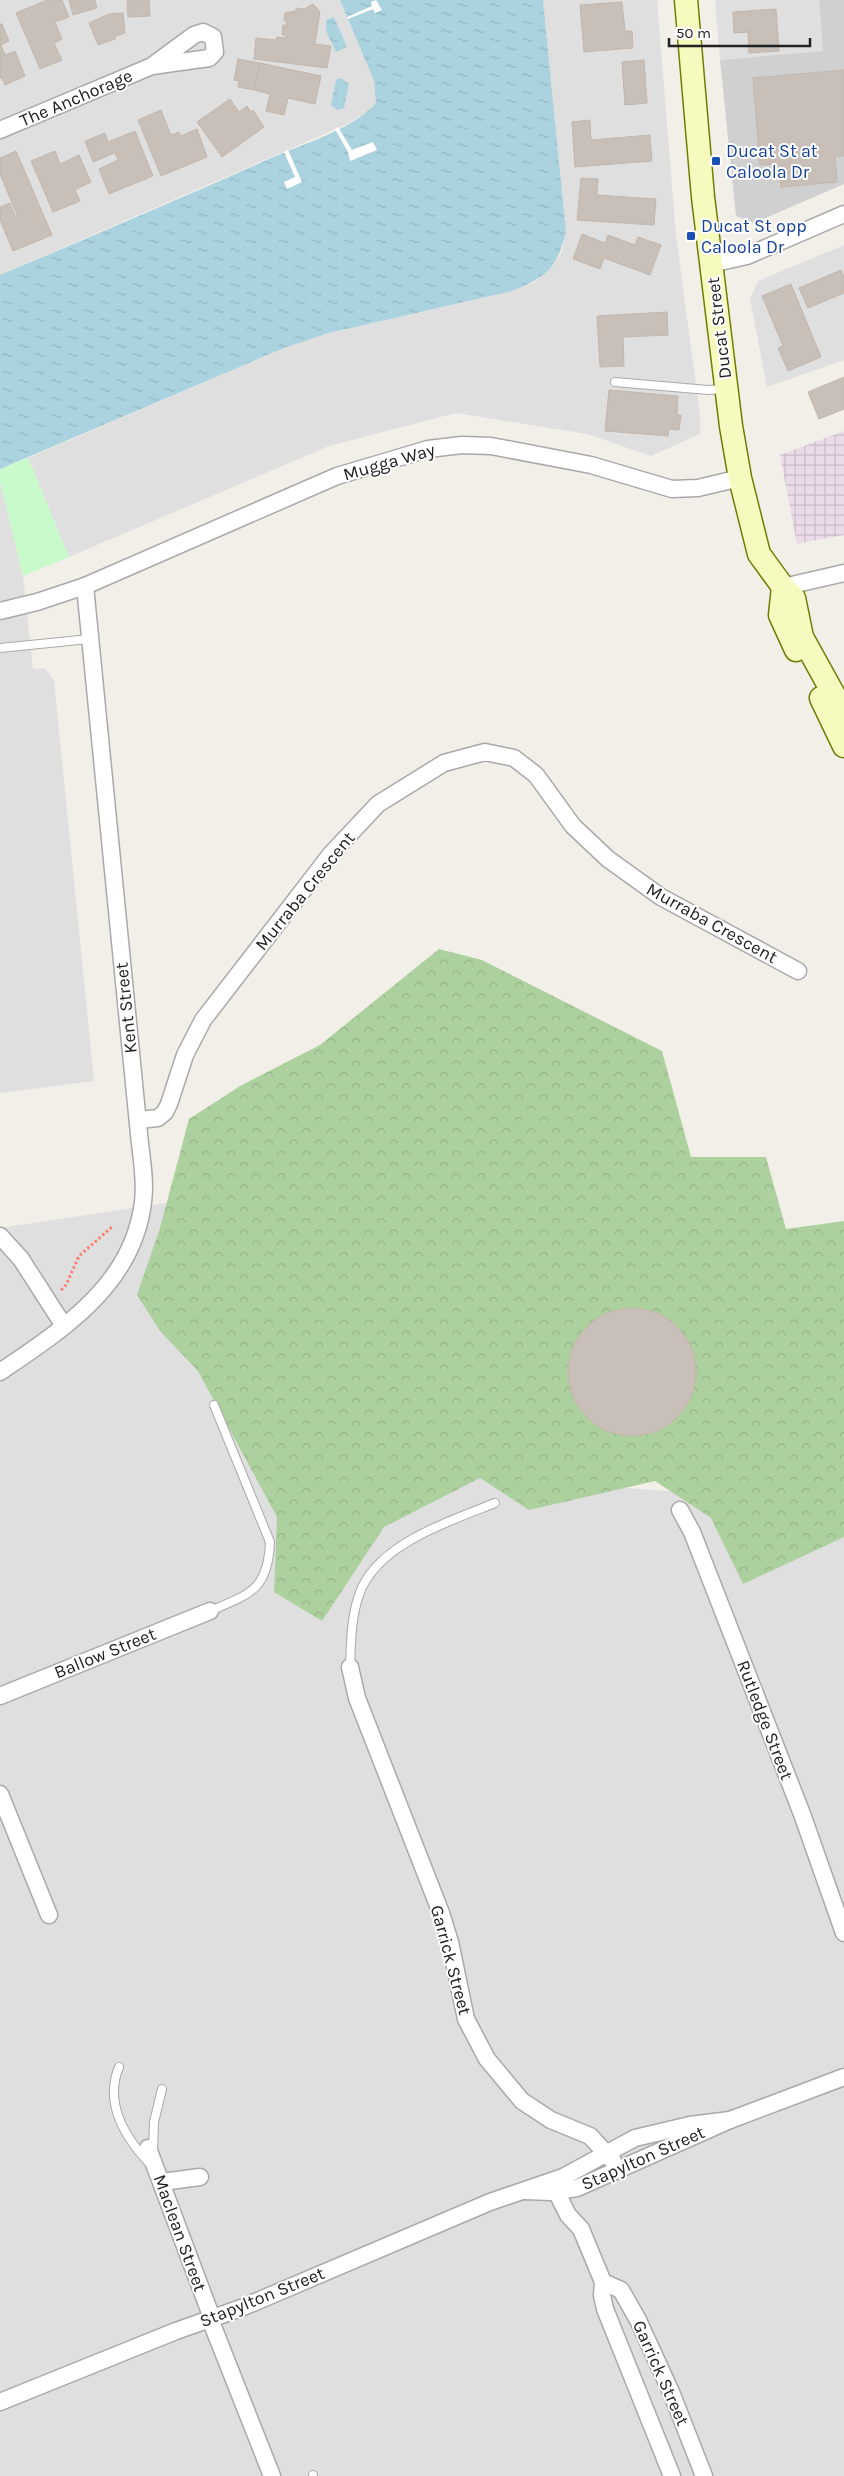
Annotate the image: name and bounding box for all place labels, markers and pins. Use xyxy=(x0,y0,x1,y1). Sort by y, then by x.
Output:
place label: Ducat St at Caloola Dr xyxy=(726,140,818,183)
marker: Ducat St at Caloola Dr xyxy=(710,155,722,167)
place label: Ducat St opp Caloola Dr xyxy=(701,215,807,258)
marker: Ducat St opp Caloola Dr xyxy=(685,230,697,242)

